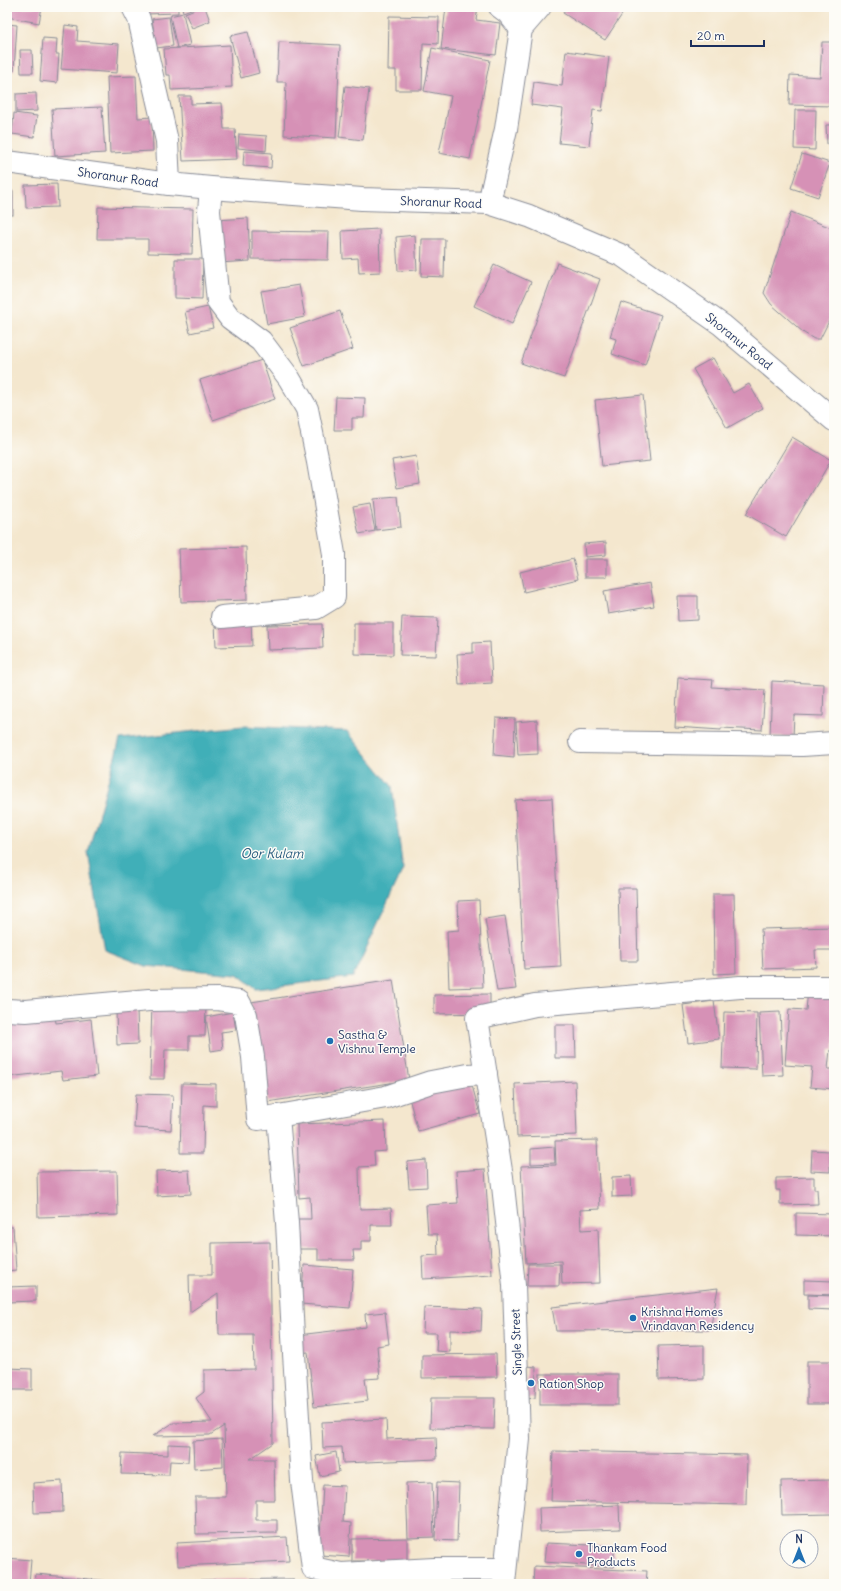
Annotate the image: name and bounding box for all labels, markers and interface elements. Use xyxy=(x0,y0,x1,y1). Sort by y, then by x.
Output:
scale bar xyxy=(691,22,764,48)
text: 20 m xyxy=(697,28,725,43)
street label: Shoranur Road xyxy=(76,164,160,190)
street label: Shoranur Road xyxy=(400,193,482,211)
street label: Shoranur Road xyxy=(703,309,775,373)
water label: Oor Kulam xyxy=(241,845,304,862)
place label: Sastha & Vishnu Temple xyxy=(338,1027,416,1056)
marker: Sastha & Vishnu Temple xyxy=(325,1036,335,1046)
place label: Krishna Homes Vrindavan Residency xyxy=(641,1304,754,1333)
street label: Single Street xyxy=(507,1308,525,1376)
marker: Krishna Homes Vrindavan Residency xyxy=(628,1313,638,1323)
place label: Ration Shop xyxy=(539,1376,604,1391)
marker: Ration Shop xyxy=(526,1378,536,1388)
north arrow xyxy=(779,1529,819,1569)
text: N xyxy=(795,1532,803,1546)
place label: Thankam Food Products xyxy=(587,1540,667,1569)
marker: Thankam Food Products xyxy=(574,1549,584,1559)

